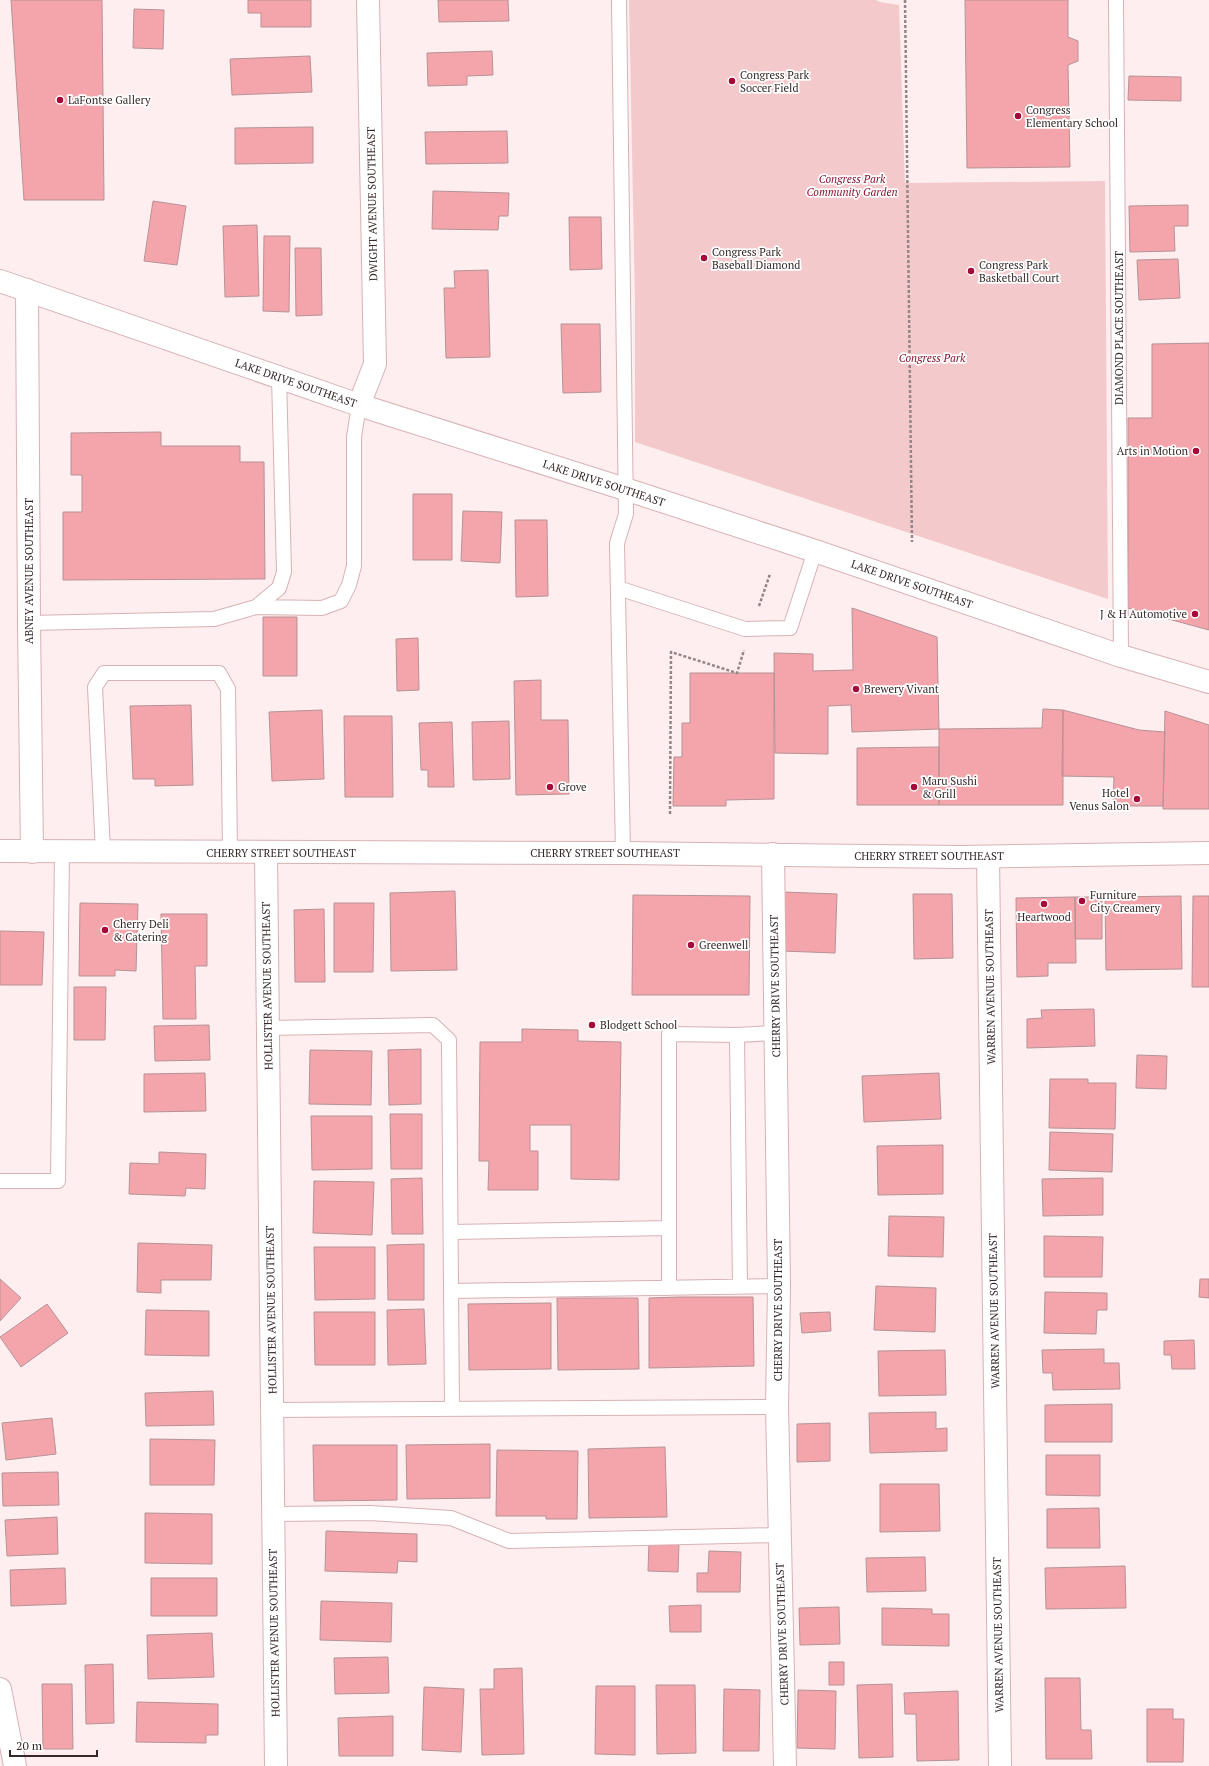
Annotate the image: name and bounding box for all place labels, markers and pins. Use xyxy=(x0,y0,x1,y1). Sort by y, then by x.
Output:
place label: Congress Park Soccer Field xyxy=(740,68,810,95)
marker: Congress Park Soccer Field xyxy=(727,76,737,86)
place label: LaFontse Gallery xyxy=(68,93,151,107)
marker: LaFontse Gallery xyxy=(55,95,65,105)
place label: Congress Elementary School xyxy=(1026,103,1118,130)
marker: Congress Elementary School xyxy=(1013,111,1023,121)
place label: Congress Park Baseball Diamond xyxy=(712,245,800,272)
marker: Congress Park Baseball Diamond xyxy=(699,253,709,263)
place label: Congress Park Basketball Court xyxy=(979,258,1060,285)
marker: Congress Park Basketball Court xyxy=(966,266,976,276)
place label: Arts in Motion xyxy=(1117,444,1188,458)
marker: Arts in Motion xyxy=(1191,446,1201,456)
place label: J & H Automotive xyxy=(1100,607,1187,621)
marker: J & H Automotive xyxy=(1190,609,1200,619)
place label: Brewery Vivant xyxy=(864,682,939,696)
marker: Brewery Vivant xyxy=(851,684,861,694)
place label: Maru Sushi & Grill xyxy=(922,774,977,801)
place label: Grove xyxy=(558,780,587,794)
marker: Grove xyxy=(545,782,555,792)
marker: Maru Sushi & Grill xyxy=(909,782,919,792)
place label: Hotel Venus Salon xyxy=(1069,786,1129,813)
marker: Hotel Venus Salon xyxy=(1132,794,1142,804)
place label: Furniture City Creamery xyxy=(1090,888,1161,915)
marker: Furniture City Creamery xyxy=(1077,896,1087,906)
marker: Heartwood xyxy=(1039,899,1049,909)
place label: Heartwood xyxy=(1017,910,1071,924)
place label: Cherry Deli & Catering xyxy=(113,917,169,944)
marker: Cherry Deli & Catering xyxy=(100,925,110,935)
place label: Greenwell xyxy=(699,938,748,952)
marker: Greenwell xyxy=(686,940,696,950)
place label: Blodgett School xyxy=(600,1018,677,1032)
marker: Blodgett School xyxy=(587,1020,597,1030)

